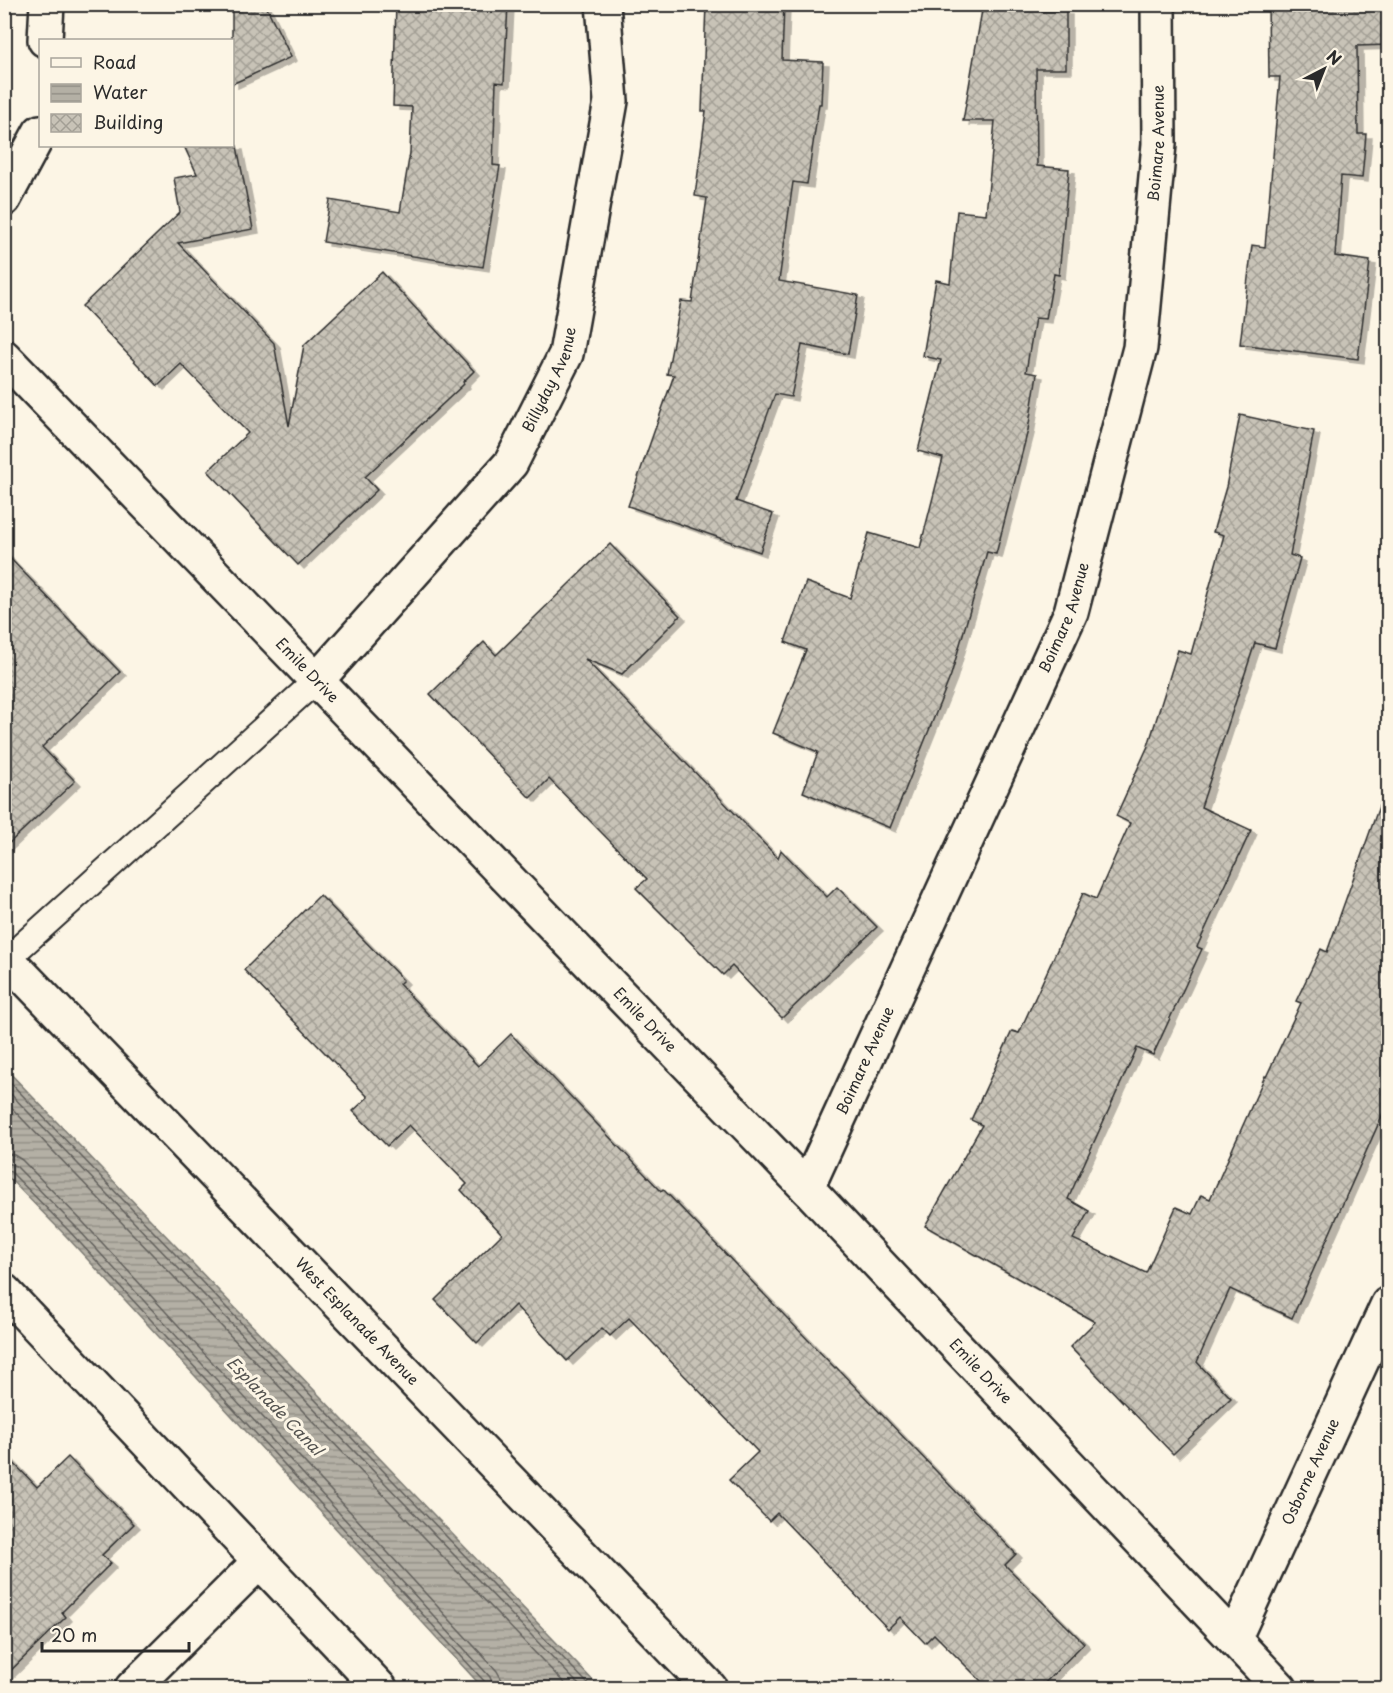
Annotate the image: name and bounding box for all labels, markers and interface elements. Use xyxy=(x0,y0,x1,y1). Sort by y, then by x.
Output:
legend xyxy=(39,39,234,147)
north arrow xyxy=(1294,39,1354,99)
text: N xyxy=(1322,44,1347,70)
text: Road xyxy=(93,48,137,75)
text: Water xyxy=(93,78,148,105)
street label: Boimare Avenue xyxy=(1141,85,1169,203)
text: Building xyxy=(93,108,163,135)
street label: Billyday Avenue xyxy=(515,325,581,436)
street label: Boimare Avenue xyxy=(1032,559,1094,676)
street label: Emile Drive xyxy=(271,632,345,707)
street label: Emile Drive xyxy=(609,981,683,1057)
street label: Boimare Avenue xyxy=(829,1002,899,1118)
street label: West Esplanade Avenue xyxy=(291,1252,425,1390)
street label: Emile Drive xyxy=(945,1332,1018,1408)
water label: Esplanade Canal xyxy=(222,1350,331,1462)
street label: Osborne Avenue xyxy=(1275,1414,1344,1528)
scale bar xyxy=(42,1615,189,1653)
text: 20 m xyxy=(51,1621,97,1648)

